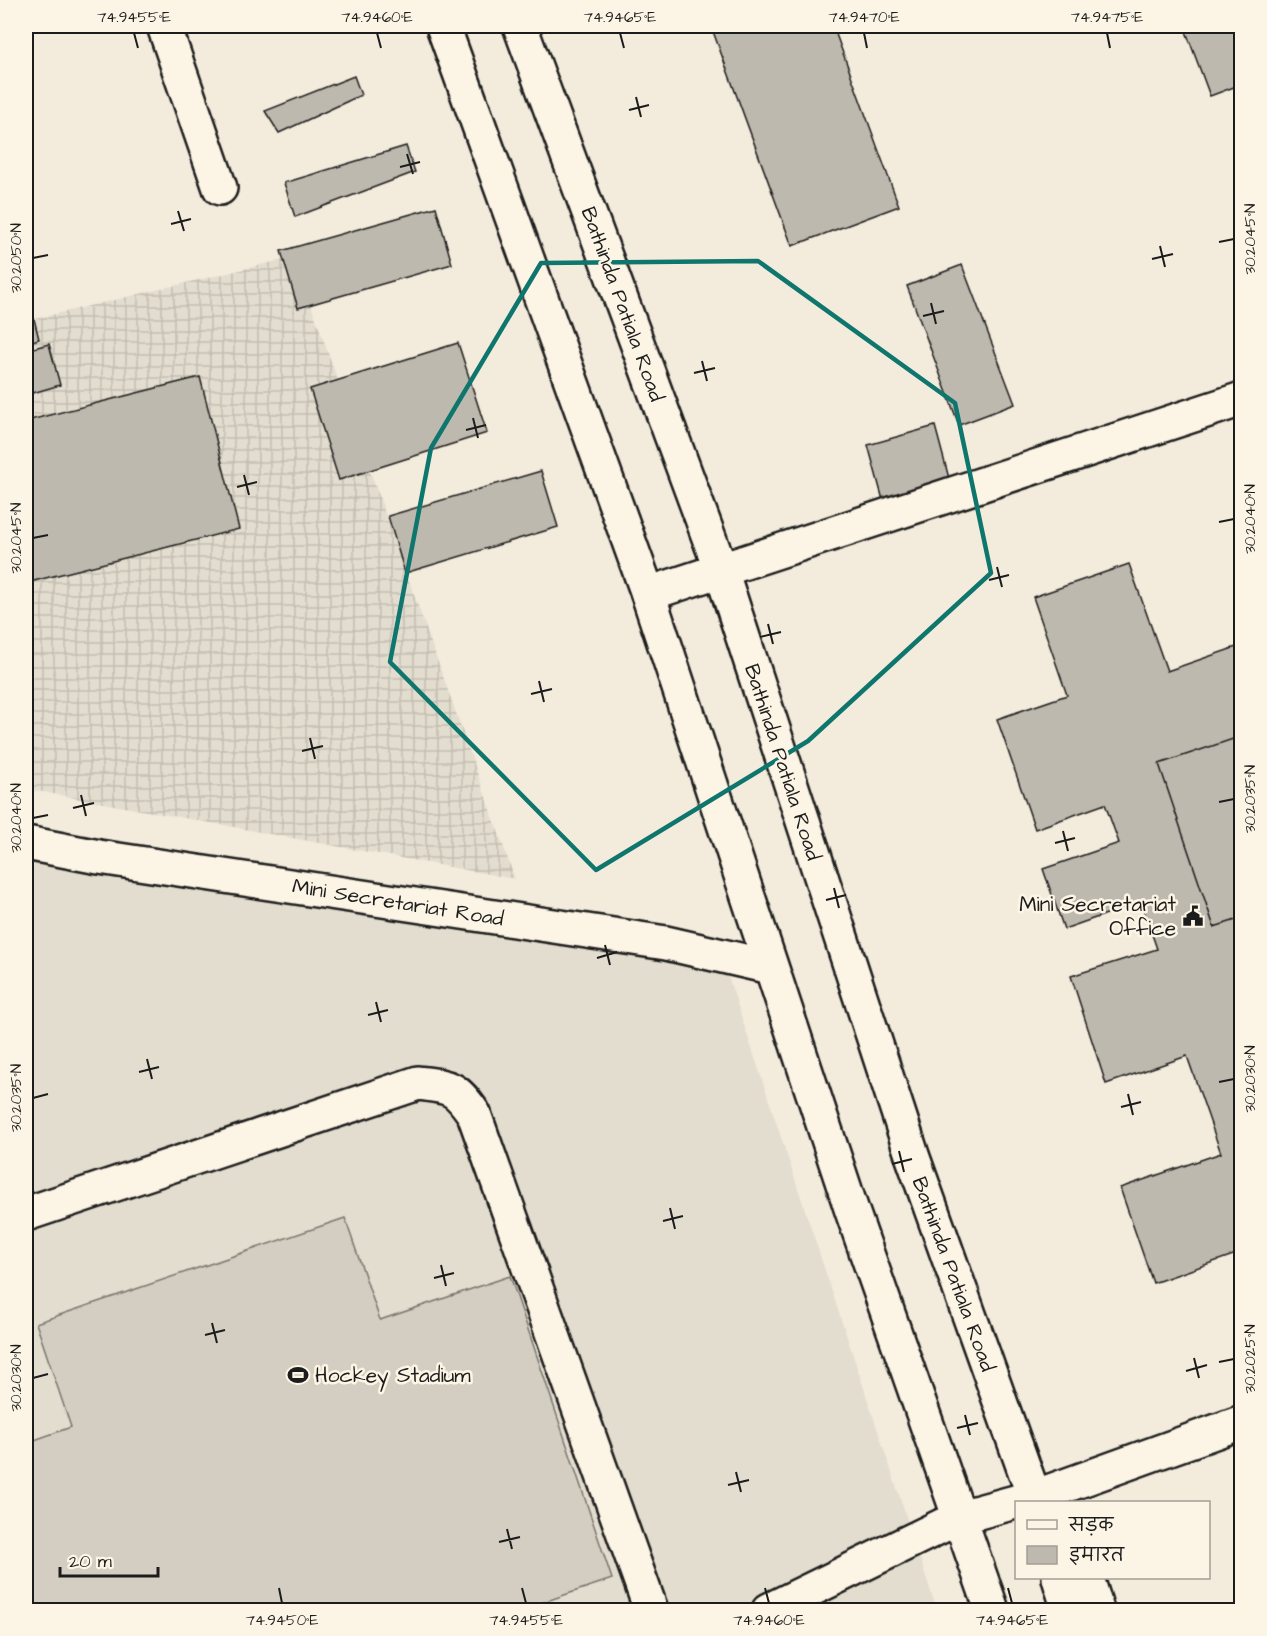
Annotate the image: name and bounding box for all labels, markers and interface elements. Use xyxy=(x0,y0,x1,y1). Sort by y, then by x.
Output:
text: 74.9455°E xyxy=(97,7,171,28)
text: 74.9460°E xyxy=(341,7,413,28)
text: 74.9465°E xyxy=(584,7,656,28)
text: 74.9470°E xyxy=(828,7,900,28)
text: 74.9475°E xyxy=(1071,7,1143,28)
street label: Bathinda Patiala Road xyxy=(574,203,671,406)
text: 30.2045°N xyxy=(1240,204,1261,274)
text: 30.2050°N xyxy=(6,223,27,293)
text: 30.2040°N xyxy=(1240,484,1261,554)
text: 30.2045°N xyxy=(6,503,27,573)
street label: Bathinda Patiala Road xyxy=(737,660,828,864)
text: 30.2035°N xyxy=(1240,765,1261,833)
text: 30.2040°N xyxy=(6,783,27,853)
street label: Mini Secretariat Road xyxy=(290,871,506,934)
place label: Mini Secretariat Office xyxy=(1019,890,1177,943)
public building icon: Mini Secretariat Office xyxy=(1181,904,1205,928)
text: 30.2030°N xyxy=(1240,1045,1261,1113)
text: 30.2035°N xyxy=(6,1064,27,1132)
street label: Bathinda Patiala Road xyxy=(905,1173,1002,1376)
text: 30.2025°N xyxy=(1240,1324,1261,1394)
text: 30.2030°N xyxy=(6,1344,27,1412)
place label: Hockey Stadium xyxy=(315,1361,471,1392)
sports icon: Hockey Stadium xyxy=(286,1363,310,1387)
legend xyxy=(1015,1501,1210,1579)
text: सड़क xyxy=(1068,1513,1114,1538)
scale bar xyxy=(60,1540,158,1578)
text: इमारत xyxy=(1069,1543,1125,1568)
text: 20 m xyxy=(69,1549,112,1574)
text: 74.9450°E xyxy=(246,1610,318,1631)
text: 74.9455°E xyxy=(489,1610,563,1631)
text: 74.9460°E xyxy=(733,1610,805,1631)
text: 74.9465°E xyxy=(976,1610,1048,1631)

